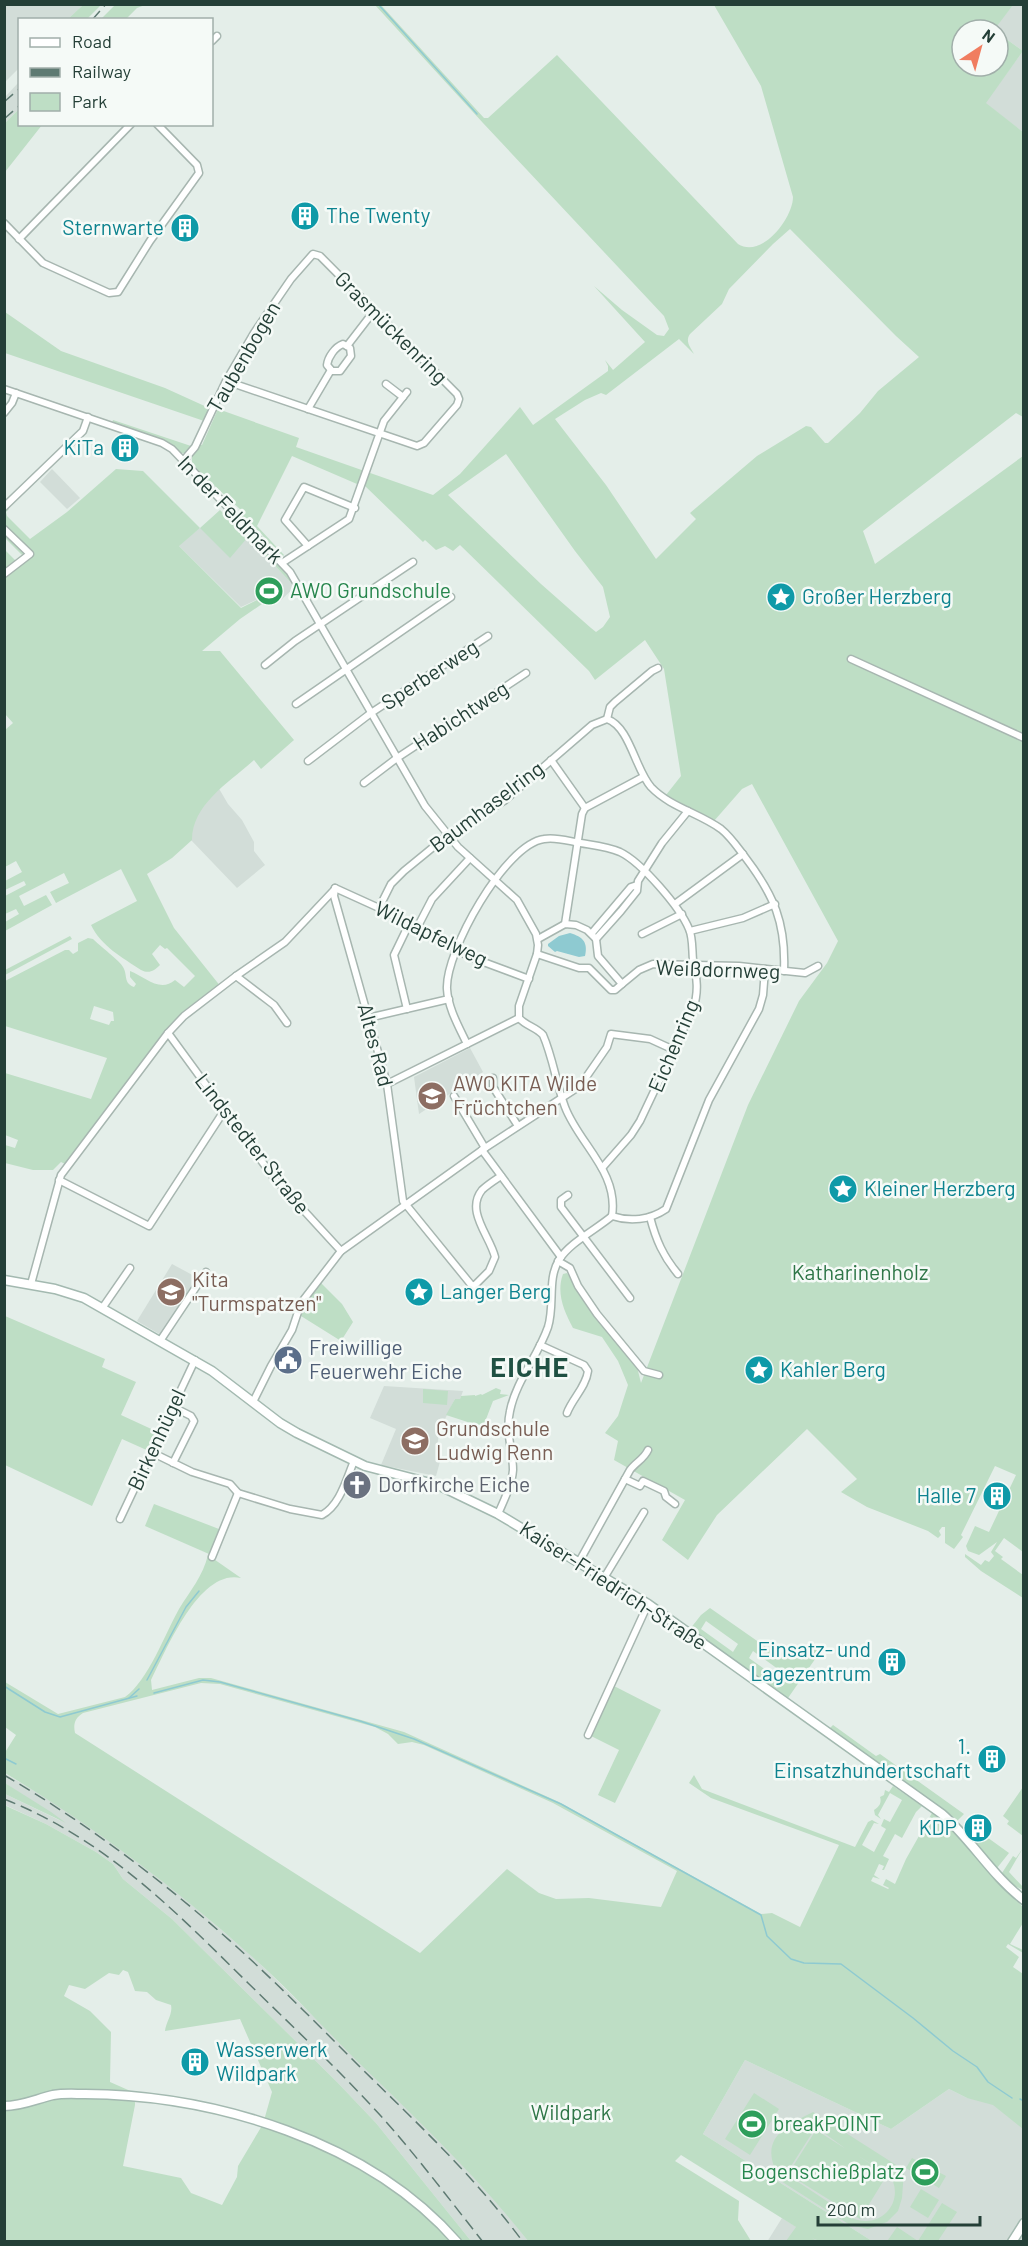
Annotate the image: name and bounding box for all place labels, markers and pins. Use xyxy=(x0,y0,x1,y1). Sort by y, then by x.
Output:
building icon: The Twenty xyxy=(289,200,321,232)
place label: The Twenty xyxy=(326,202,431,227)
building icon: Sternwarte xyxy=(169,212,201,244)
place label: Sternwarte xyxy=(62,214,164,239)
building icon: KiTa xyxy=(109,432,141,464)
place label: KiTa xyxy=(63,434,104,459)
sports icon: AWO Grundschule xyxy=(253,575,285,607)
place label: AWO Grundschule xyxy=(290,577,451,602)
place icon: Großer Herzberg xyxy=(765,581,797,613)
place label: Großer Herzberg xyxy=(802,583,952,608)
place label: AWO KITA Wilde Früchtchen xyxy=(453,1070,597,1119)
school or university icon: AWO KITA Wilde Früchtchen xyxy=(416,1080,448,1112)
place icon: Kleiner Herzberg xyxy=(827,1173,859,1205)
place label: Kleiner Herzberg xyxy=(864,1175,1016,1200)
place label: Kita "Turmspatzen" xyxy=(192,1266,322,1315)
school or university icon: Kita "Turmspatzen" xyxy=(155,1276,187,1308)
place icon: Langer Berg xyxy=(403,1276,435,1308)
place label: Langer Berg xyxy=(440,1278,551,1303)
place label: Freiwillige Feuerwehr Eiche xyxy=(309,1334,462,1383)
public building icon: Freiwillige Feuerwehr Eiche xyxy=(272,1344,304,1376)
place icon: Kahler Berg xyxy=(743,1354,775,1386)
place label: Kahler Berg xyxy=(780,1356,886,1381)
place label: Grundschule Ludwig Renn xyxy=(436,1415,553,1464)
school or university icon: Grundschule Ludwig Renn xyxy=(399,1425,431,1457)
church icon: Dorfkirche Eiche xyxy=(341,1469,373,1501)
place label: Dorfkirche Eiche xyxy=(378,1471,530,1496)
building icon: Halle 7 xyxy=(981,1480,1013,1512)
place label: Halle 7 xyxy=(917,1482,976,1507)
place label: Einsatz- und Lagezentrum xyxy=(750,1636,871,1685)
building icon: Einsatz- und Lagezentrum xyxy=(876,1646,908,1678)
place label: 1. Einsatzhundertschaft xyxy=(774,1733,971,1782)
building icon: 1. Einsatzhundertschaft xyxy=(976,1743,1008,1775)
building icon: KDP xyxy=(962,1812,994,1844)
place label: KDP xyxy=(919,1814,957,1839)
place label: Wasserwerk Wildpark xyxy=(216,2036,328,2085)
building icon: Wasserwerk Wildpark xyxy=(179,2046,211,2078)
sports icon: breakPOINT xyxy=(736,2108,768,2140)
place label: breakPOINT xyxy=(773,2110,881,2135)
sports icon: Bogenschießplatz xyxy=(909,2156,941,2188)
place label: Bogenschießplatz xyxy=(741,2158,904,2183)

